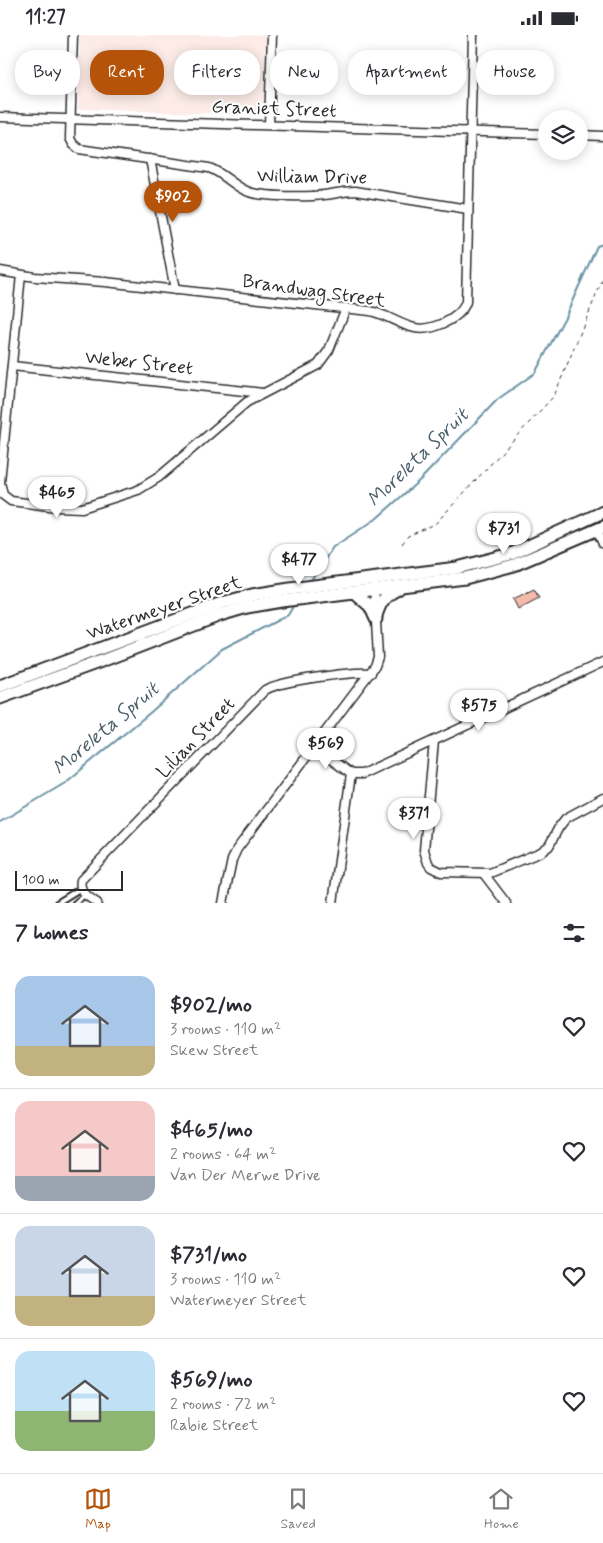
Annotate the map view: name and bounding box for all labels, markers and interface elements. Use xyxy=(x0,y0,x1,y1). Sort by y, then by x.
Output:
text: 11:27 xyxy=(25,5,66,30)
chip: Buy xyxy=(15,50,80,95)
chip: Rent xyxy=(90,50,164,95)
chip: Filters xyxy=(174,50,260,95)
chip: New xyxy=(270,50,338,95)
chip: Apartment xyxy=(348,50,466,95)
chip: House xyxy=(476,50,554,95)
street label: Graniet Street xyxy=(211,94,337,124)
map controls xyxy=(538,110,588,160)
button: layers xyxy=(538,110,588,160)
street label: William Drive xyxy=(257,164,367,190)
pin: $902 xyxy=(143,181,203,223)
text: $902 xyxy=(155,186,191,207)
street label: Brandwag Street xyxy=(241,269,387,315)
street label: Weber Street xyxy=(84,345,194,381)
water label: Moreleta Spruit xyxy=(361,401,476,513)
pin: $465 xyxy=(27,477,87,519)
text: $465 xyxy=(39,482,75,503)
pin: $731 xyxy=(474,513,534,555)
text: $731 xyxy=(488,518,520,539)
pin: $477 xyxy=(269,543,329,586)
text: $477 xyxy=(281,549,317,570)
street label: Watermeyer Street xyxy=(83,570,245,646)
water label: Moreleta Spruit xyxy=(47,675,167,782)
pin: $575 xyxy=(449,689,509,732)
street label: Lilian Street xyxy=(151,692,241,784)
text: $575 xyxy=(461,695,497,716)
pin: $569 xyxy=(296,727,356,770)
text: $569 xyxy=(308,733,344,754)
pin: $371 xyxy=(384,797,444,840)
text: $371 xyxy=(399,803,429,824)
scale bar xyxy=(15,868,122,891)
text: 100 m xyxy=(22,871,60,889)
text: 7 homes xyxy=(15,919,88,947)
icon: filters xyxy=(560,919,588,947)
text: $902/mo xyxy=(170,991,252,1019)
icon: home xyxy=(55,996,115,1056)
icon: heart xyxy=(560,1012,588,1040)
text: 3 rooms · 110 m² xyxy=(170,1019,281,1040)
text: Skew Street xyxy=(170,1040,259,1061)
text: $465/mo xyxy=(170,1116,253,1144)
icon: home xyxy=(55,1121,115,1181)
icon: heart xyxy=(560,1137,588,1165)
text: 2 rooms · 64 m² xyxy=(170,1144,276,1165)
text: Van Der Merwe Drive xyxy=(170,1165,321,1186)
text: $731/mo xyxy=(170,1241,247,1269)
icon: home xyxy=(55,1246,115,1306)
icon: heart xyxy=(560,1262,588,1290)
text: 3 rooms · 110 m² xyxy=(170,1269,281,1290)
text: Watermeyer Street xyxy=(170,1290,307,1311)
text: $569/mo xyxy=(170,1366,252,1394)
icon: home xyxy=(55,1371,115,1431)
icon: heart xyxy=(560,1387,588,1415)
text: 2 rooms · 72 m² xyxy=(170,1394,276,1415)
text: Rabie Street xyxy=(170,1415,258,1436)
tab: Map xyxy=(84,1485,112,1533)
tab: Saved xyxy=(280,1485,316,1533)
tab: Home xyxy=(484,1485,519,1533)

